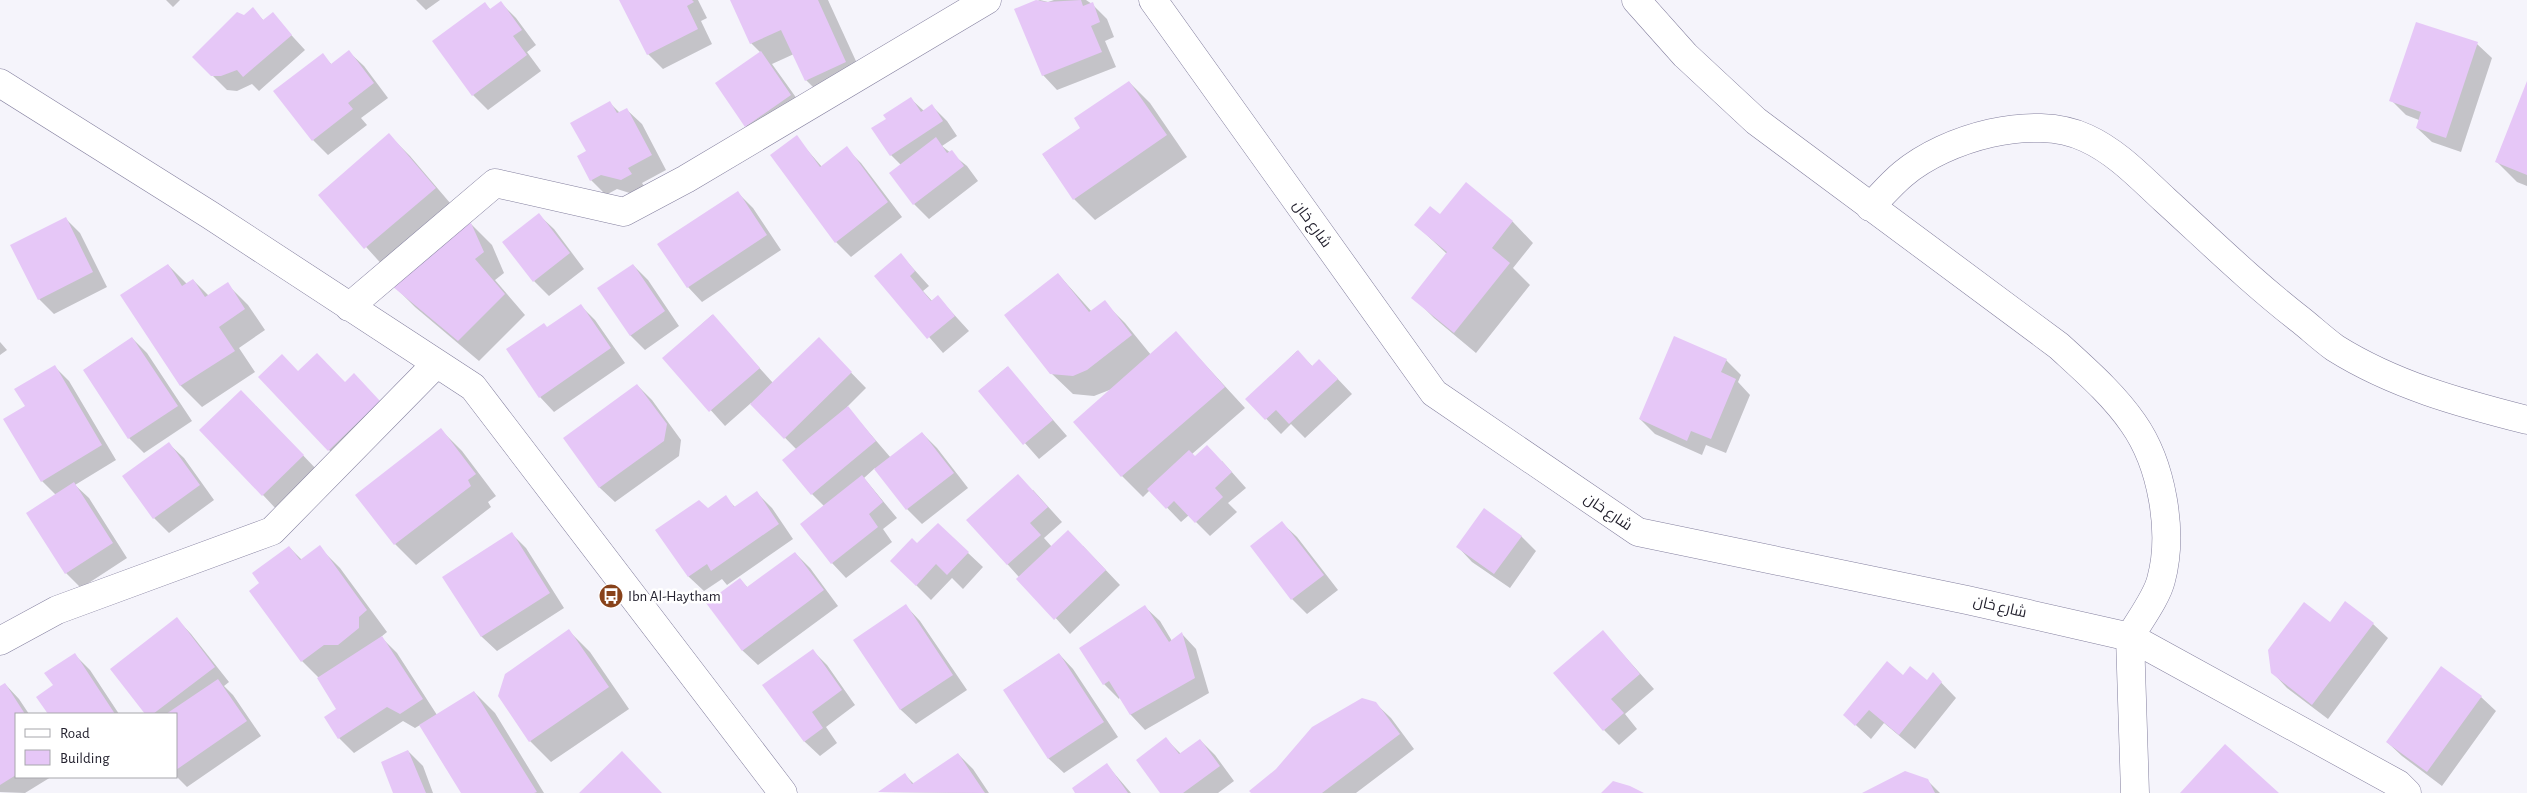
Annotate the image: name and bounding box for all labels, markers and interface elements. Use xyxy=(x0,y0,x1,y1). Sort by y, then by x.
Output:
street label: شارع خان xyxy=(1288,197,1335,252)
street label: شارع خان xyxy=(1580,490,1635,536)
bus stop icon: Ibn Al-Haytham xyxy=(598,583,624,609)
place label: Ibn Al-Haytham xyxy=(628,589,721,604)
street label: شارع خان xyxy=(1971,593,2028,623)
legend xyxy=(15,713,178,778)
text: Road xyxy=(60,726,90,741)
text: Building xyxy=(60,751,110,766)

